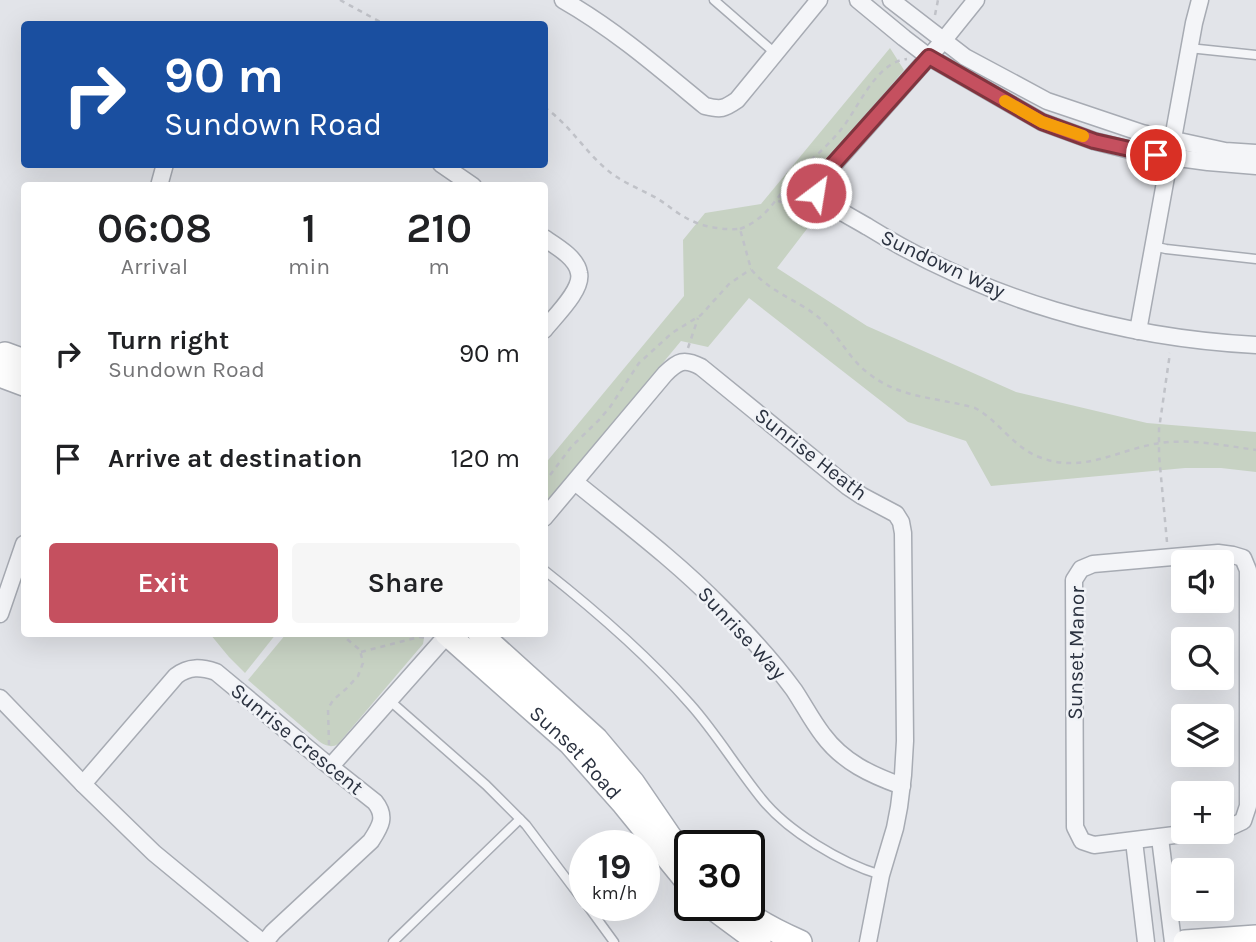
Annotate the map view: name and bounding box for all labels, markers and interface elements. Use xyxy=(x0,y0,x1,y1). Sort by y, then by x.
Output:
text: 90 m xyxy=(164,47,284,104)
icon: right xyxy=(49,49,140,140)
text: Sundown Road xyxy=(164,106,382,143)
pin xyxy=(1126,125,1186,185)
icon: arrive xyxy=(1137,136,1175,174)
position arrow xyxy=(779,156,853,230)
text: 06:08 xyxy=(97,203,212,253)
text: 1 xyxy=(302,203,316,253)
text: 210 xyxy=(406,203,472,253)
street label: Sundown Way xyxy=(877,225,1009,303)
text: Arrival xyxy=(121,253,188,280)
text: min xyxy=(288,253,330,280)
text: m xyxy=(428,253,450,280)
text: Turn right xyxy=(108,325,229,356)
icon: right xyxy=(49,335,87,373)
text: 90 m xyxy=(459,338,520,369)
text: Sundown Road xyxy=(108,356,265,383)
street label: Sunrise Heath xyxy=(750,403,872,505)
icon: arrive xyxy=(49,440,87,478)
text: Arrive at destination xyxy=(108,443,362,474)
text: 120 m xyxy=(450,443,520,474)
button: Exit xyxy=(49,543,278,623)
button: Share xyxy=(292,543,520,623)
map controls xyxy=(1171,550,1234,921)
button: sound xyxy=(1171,550,1234,613)
street label: Sunrise Way xyxy=(693,582,791,685)
street label: Sunset Manor xyxy=(1063,585,1089,720)
button: search xyxy=(1171,627,1234,690)
street label: Sunrise Crescent xyxy=(226,678,368,800)
street label: Sunset Road xyxy=(525,701,626,804)
button: layers xyxy=(1171,704,1234,767)
button: + xyxy=(1171,781,1234,844)
speed limit sign: 30 xyxy=(674,830,765,921)
text: 19 xyxy=(598,846,631,887)
button: − xyxy=(1171,858,1234,921)
text: km/h xyxy=(592,882,637,904)

